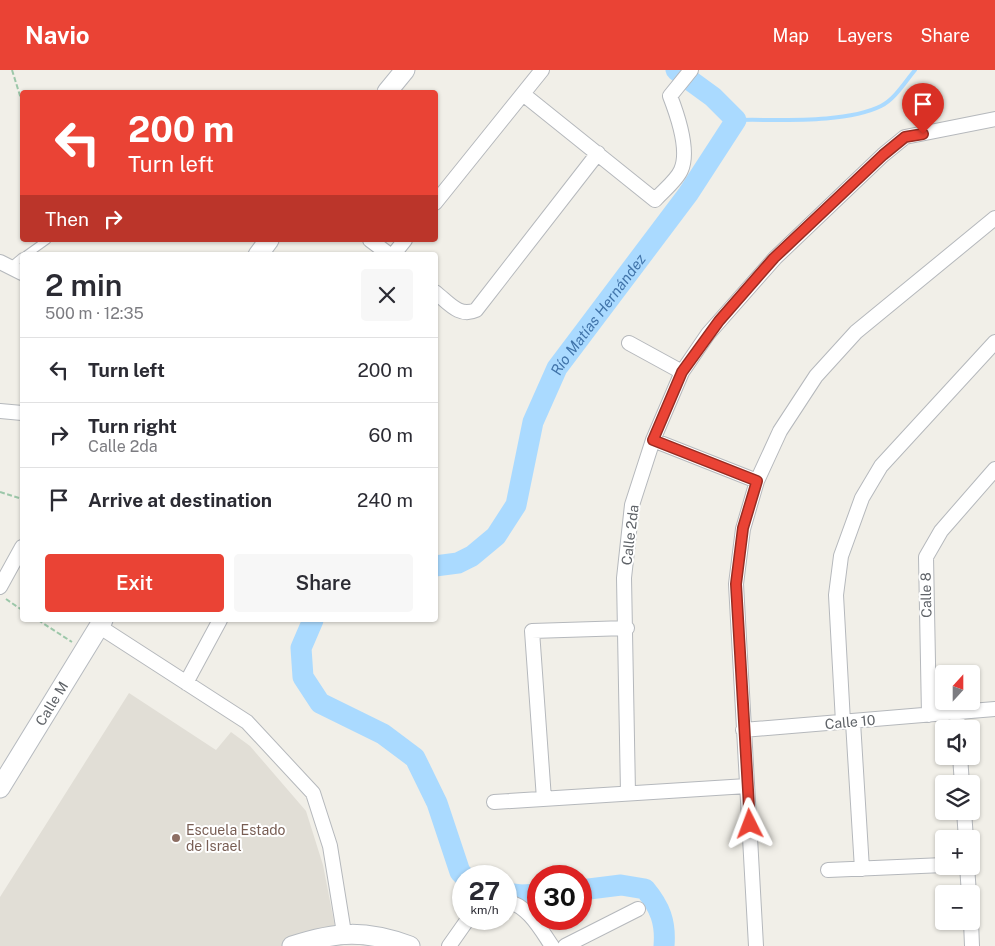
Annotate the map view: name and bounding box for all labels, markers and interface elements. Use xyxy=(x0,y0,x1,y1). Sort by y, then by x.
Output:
text: Navio xyxy=(25,21,90,49)
text: Map xyxy=(773,25,809,46)
text: Layers xyxy=(837,25,893,46)
text: Share xyxy=(921,25,970,46)
pin xyxy=(902,83,944,134)
icon: arrive xyxy=(909,90,937,118)
text: 200 m xyxy=(128,109,234,150)
icon: left xyxy=(45,110,110,175)
text: Turn left xyxy=(128,151,214,177)
icon: right xyxy=(99,205,127,233)
text: Then xyxy=(45,208,89,230)
water label: Río Matías Hernández xyxy=(547,250,648,377)
text: 2 min xyxy=(45,267,122,303)
button: close xyxy=(361,269,413,321)
text: 500 m · 12:35 xyxy=(45,304,144,323)
icon: left xyxy=(45,356,73,384)
text: Turn left xyxy=(88,359,165,381)
text: 200 m xyxy=(357,359,413,381)
text: Turn right xyxy=(88,415,177,437)
icon: right xyxy=(45,421,73,449)
text: 60 m xyxy=(369,424,413,446)
text: Calle 2da xyxy=(88,437,158,456)
icon: arrive xyxy=(45,486,73,514)
text: Arrive at destination xyxy=(88,489,272,511)
text: 240 m xyxy=(357,489,413,511)
street label: Calle 2da xyxy=(618,504,642,566)
button: Exit xyxy=(45,554,224,612)
button: Share xyxy=(234,554,413,612)
street label: Calle 8 xyxy=(918,572,934,618)
north arrow xyxy=(935,665,980,710)
map controls xyxy=(935,665,980,930)
street label: Calle M xyxy=(32,679,71,729)
street label: Calle 10 xyxy=(824,712,876,732)
button: sound xyxy=(935,720,980,765)
button: layers xyxy=(935,775,980,820)
position arrow xyxy=(723,797,775,849)
place label: Escuela Estado de Israel xyxy=(186,822,286,854)
button: + xyxy=(935,830,980,875)
marker: Escuela Estado de Israel xyxy=(170,832,182,844)
speed limit sign: 30 xyxy=(527,865,592,930)
text: 27 xyxy=(469,876,500,906)
button: − xyxy=(935,885,980,930)
text: km/h xyxy=(470,903,499,917)

